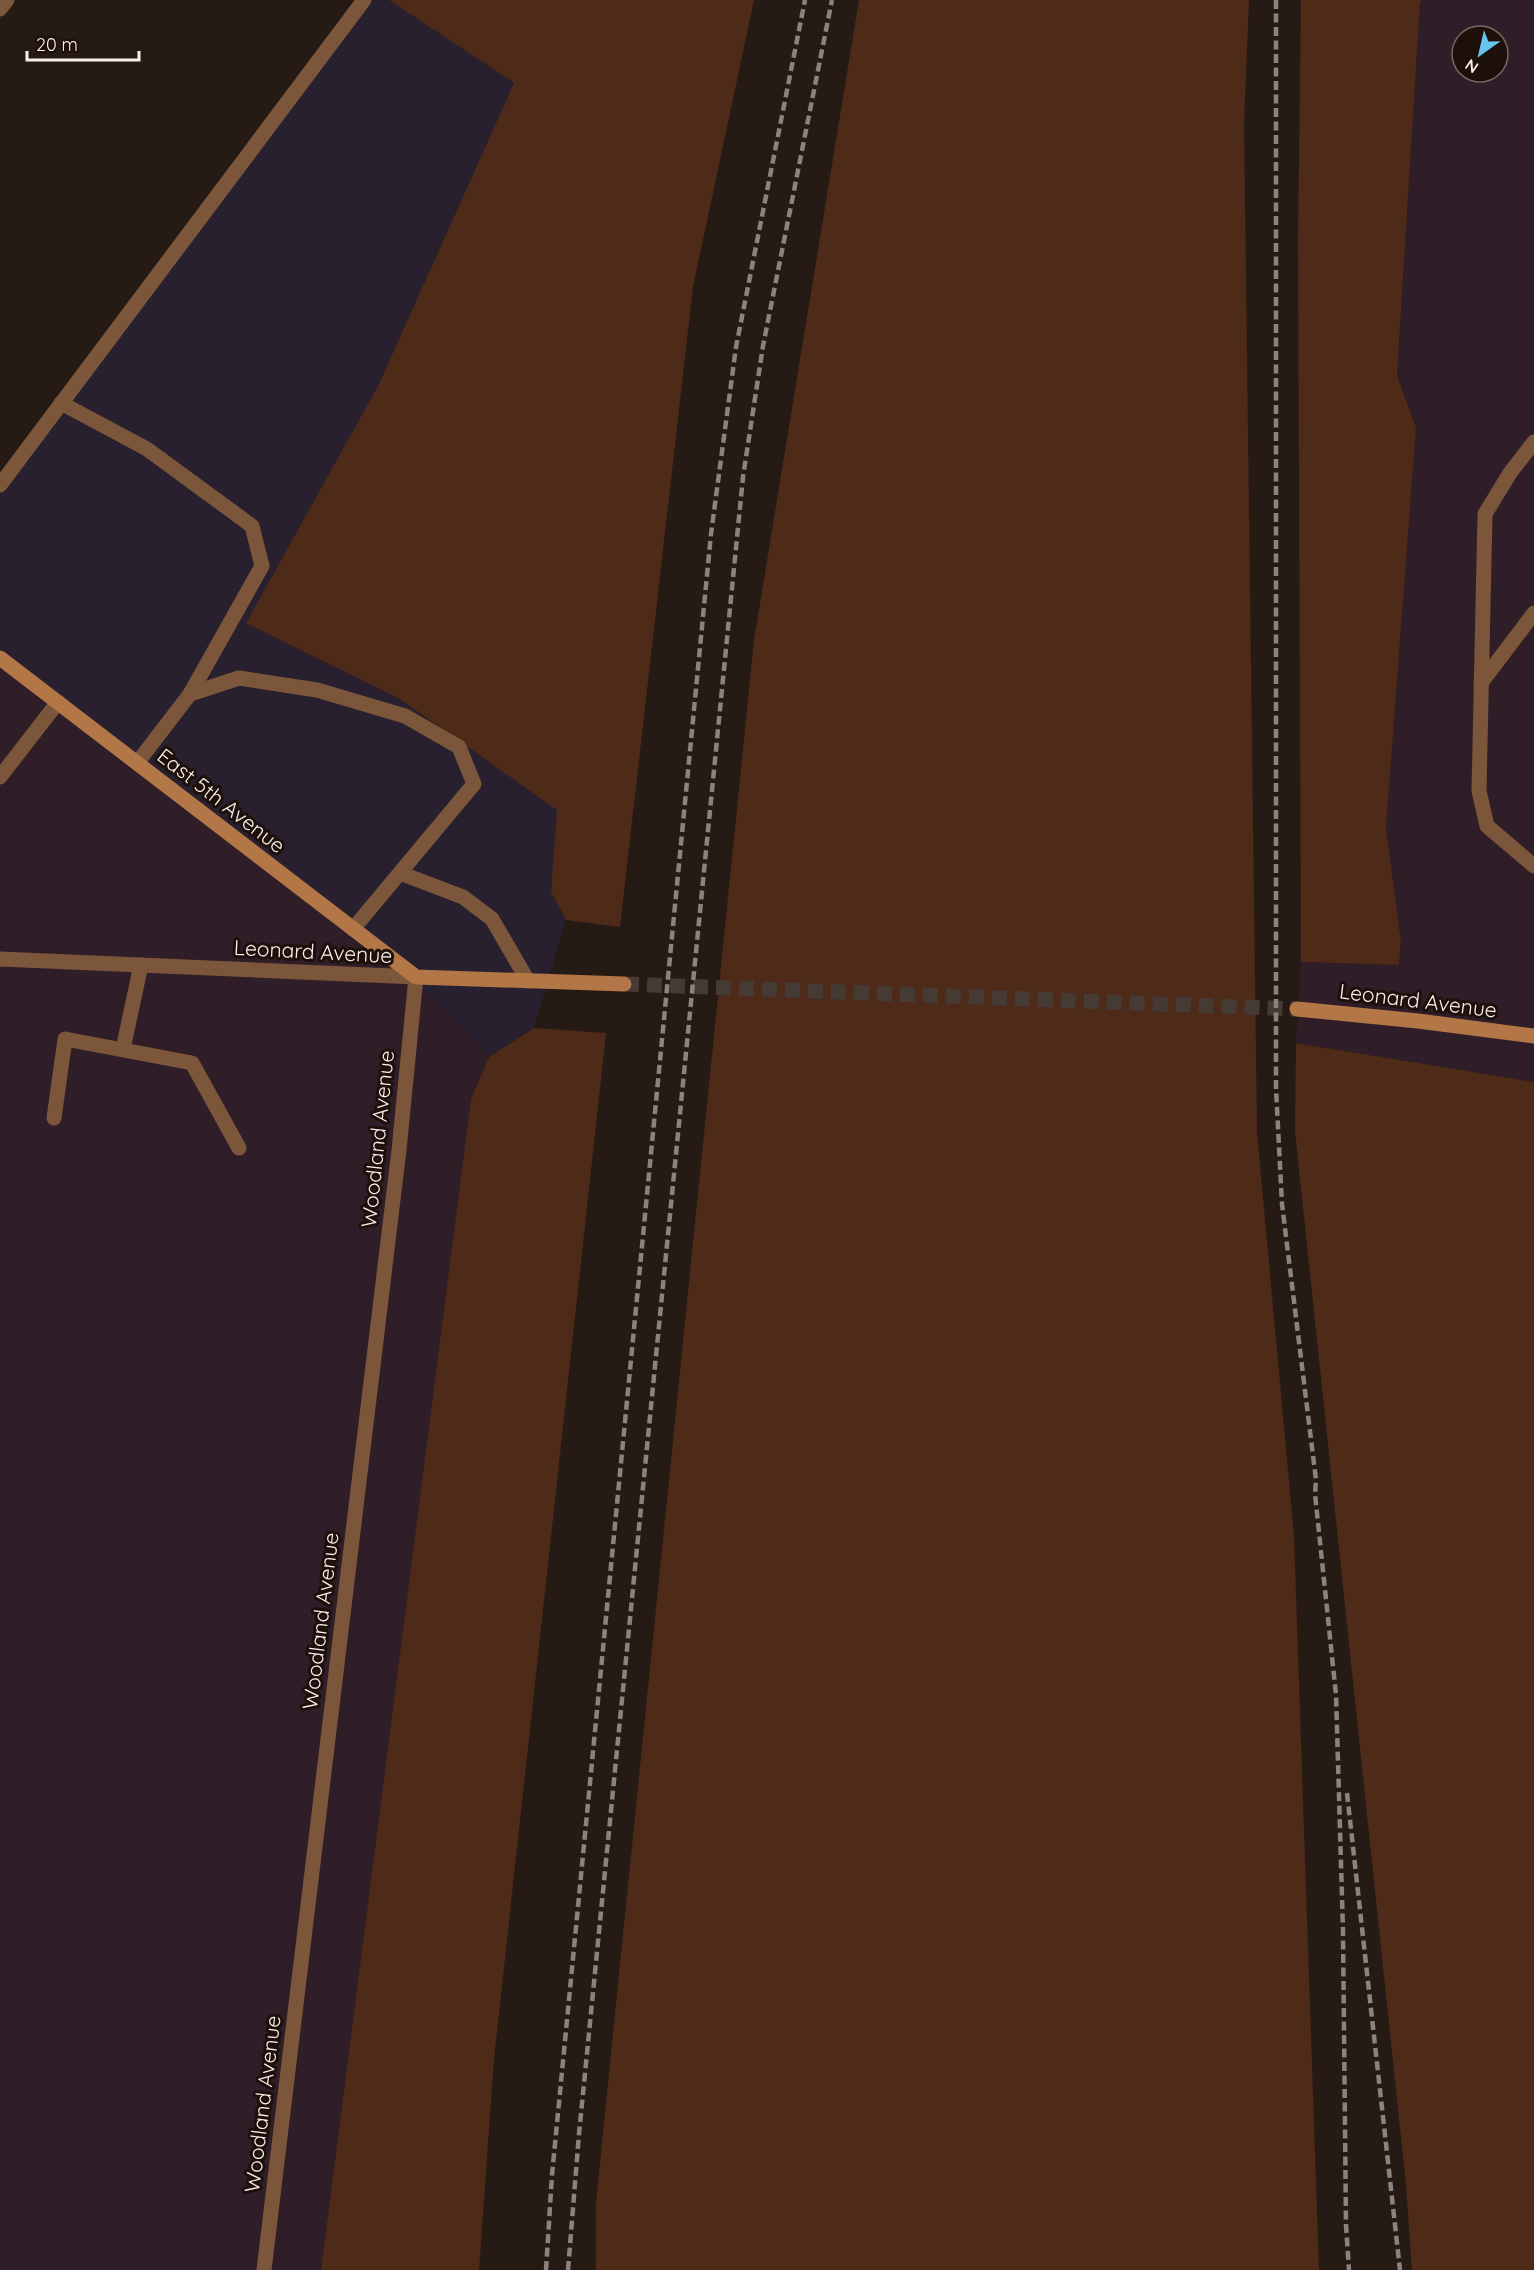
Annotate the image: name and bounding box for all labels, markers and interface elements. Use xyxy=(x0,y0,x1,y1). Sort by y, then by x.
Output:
scale bar xyxy=(27,24,140,62)
north arrow xyxy=(1450,24,1510,84)
text: 20 m xyxy=(36,33,78,56)
text: N xyxy=(1461,55,1482,78)
street label: East 5th Avenue xyxy=(152,742,291,858)
street label: Leonard Avenue xyxy=(233,934,393,968)
street label: Leonard Avenue xyxy=(1338,977,1498,1023)
street label: Woodland Avenue xyxy=(355,1049,399,1229)
street label: Woodland Avenue xyxy=(296,1531,344,1711)
street label: Woodland Avenue xyxy=(238,2014,286,2194)

